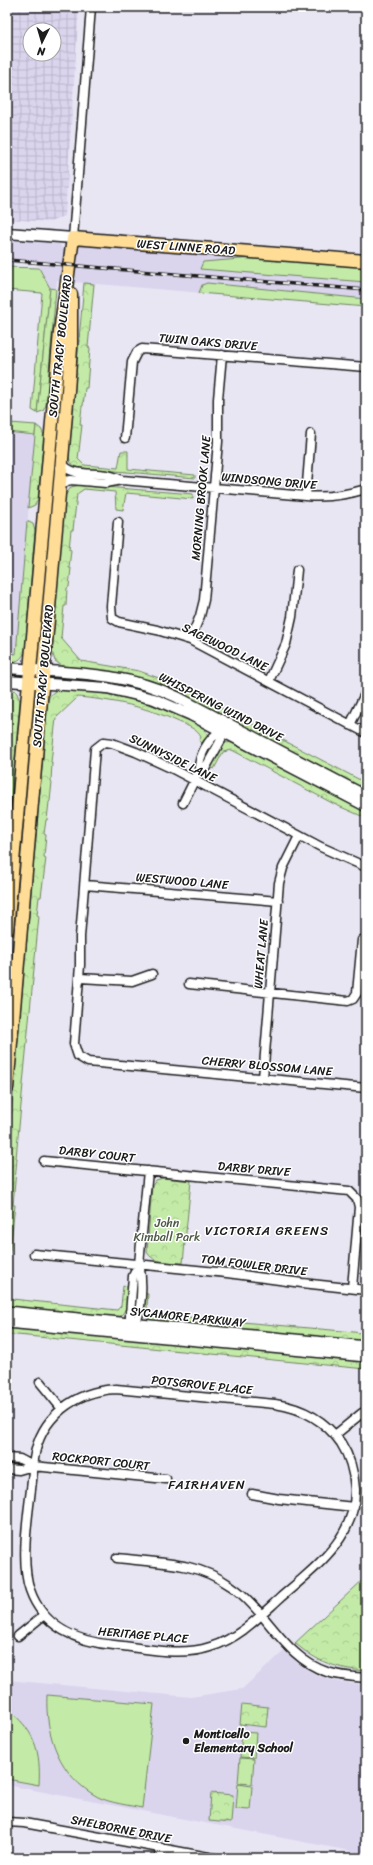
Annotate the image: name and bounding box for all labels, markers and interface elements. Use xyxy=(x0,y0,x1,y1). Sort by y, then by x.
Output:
north arrow xyxy=(22,22,62,62)
text: N xyxy=(36,42,47,61)
street label: WEST LINNE ROAD xyxy=(136,233,237,261)
street label: SOUTH TRACY BOULEVARD xyxy=(42,274,78,418)
street label: TWIN OAKS DRIVE xyxy=(158,327,260,357)
street label: MORNING BROOK LANE xyxy=(185,433,218,561)
street label: WINDSONG DRIVE xyxy=(220,466,319,496)
street label: SOUTH TRACY BOULEVARD xyxy=(26,604,60,748)
street label: SAGEWOOD LANE xyxy=(178,617,273,678)
street label: WHISPERING WIND DRIVE xyxy=(155,666,288,749)
street label: SUNNYSIDE LANE xyxy=(126,727,222,789)
street label: WESTWOOD LANE xyxy=(135,866,231,896)
street label: WHEAT LANE xyxy=(247,917,275,990)
street label: CHERRY BLOSSOM LANE xyxy=(201,1049,335,1083)
street label: DARBY COURT xyxy=(58,1139,138,1169)
street label: DARBY DRIVE xyxy=(217,1155,292,1183)
park label: John Kimball Park xyxy=(134,1212,200,1248)
district label: VICTORIA GREENS xyxy=(205,1219,329,1242)
street label: TOM FOWLER DRIVE xyxy=(200,1248,310,1283)
street label: SYCAMORE PARKWAY xyxy=(129,1300,248,1334)
street label: POTSGROVE PLACE xyxy=(150,1369,255,1401)
street label: ROCKPORT COURT xyxy=(51,1445,152,1477)
district label: FAIRHAVEN xyxy=(168,1473,246,1496)
street label: HERITAGE PLACE xyxy=(97,1620,190,1650)
place label: Monticello Elementary School xyxy=(193,1723,294,1759)
marker: Monticello Elementary School xyxy=(181,1736,191,1746)
street label: SHELBORNE DRIVE xyxy=(69,1808,175,1850)

